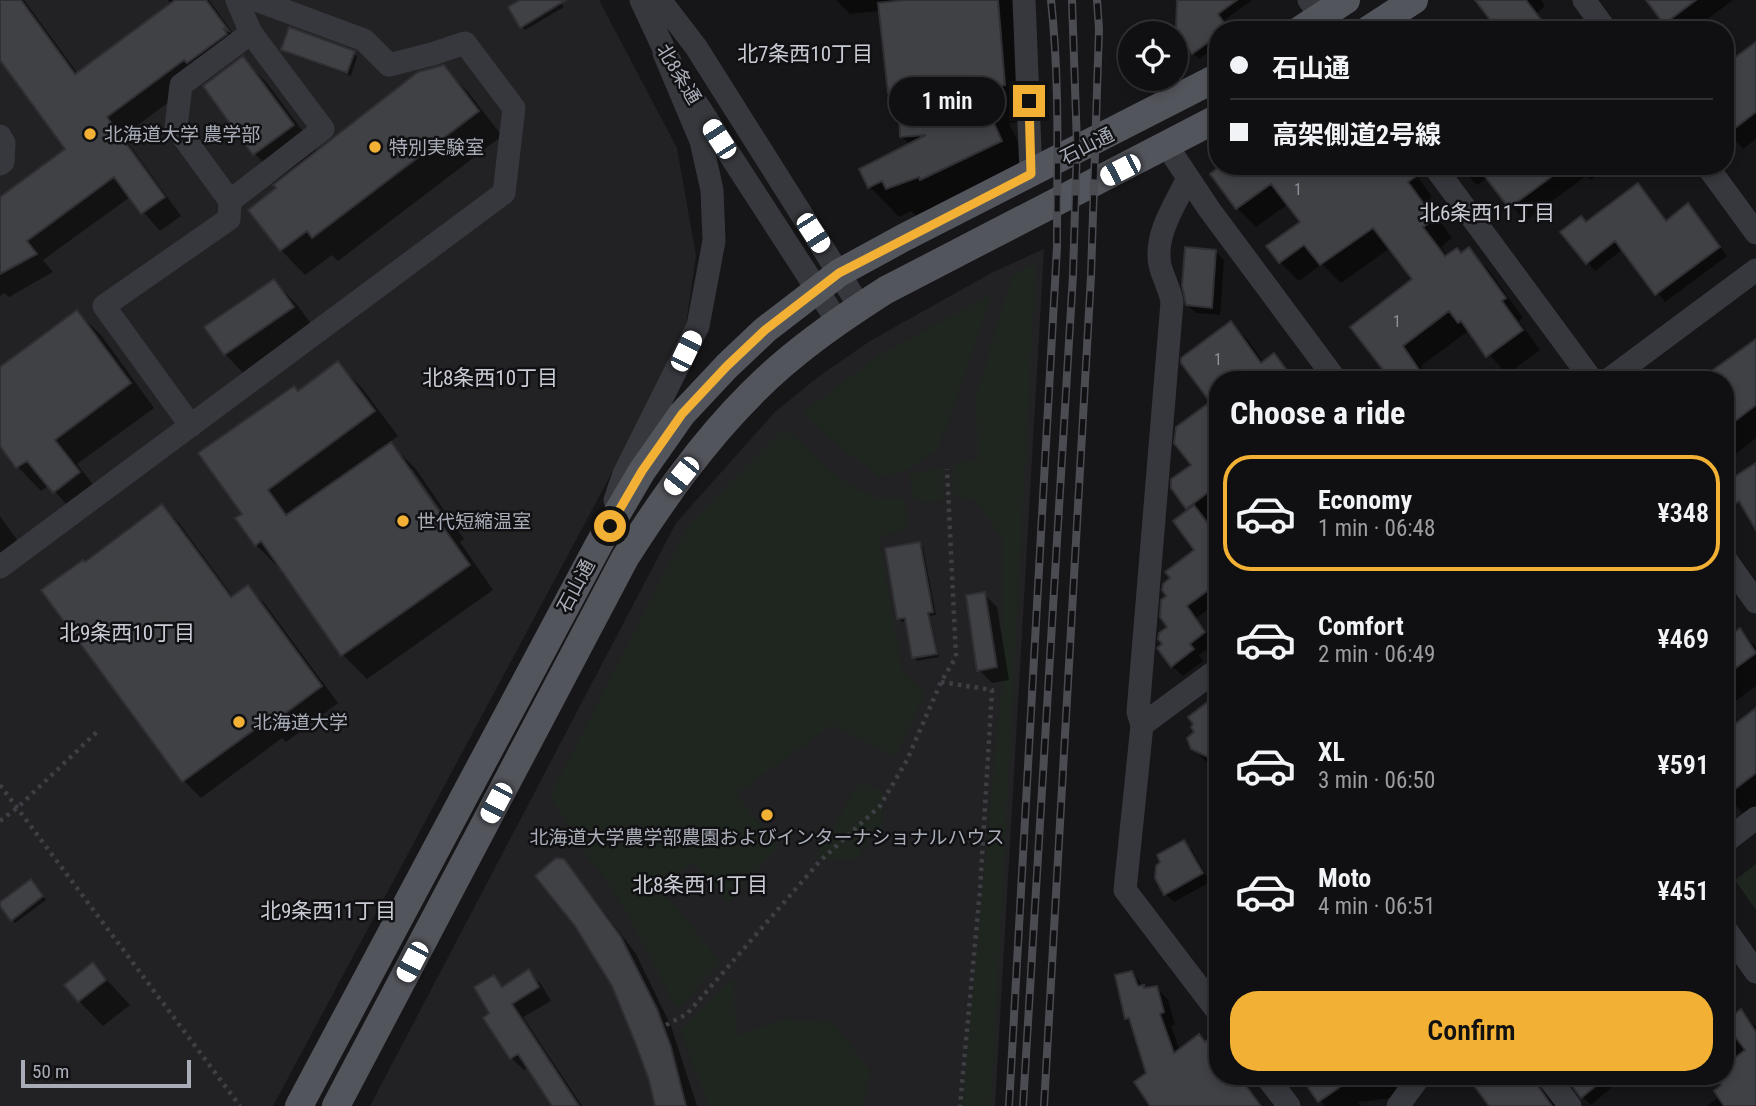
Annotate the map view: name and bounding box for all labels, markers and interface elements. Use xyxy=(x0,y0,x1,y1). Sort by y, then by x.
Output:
map controls xyxy=(1118,21,1188,91)
button: locate xyxy=(1118,21,1188,91)
street label: 北8条通 xyxy=(652,40,706,108)
district label: 北7条西10丁目 xyxy=(737,42,873,66)
text: 石山通 xyxy=(1272,53,1350,83)
callout: 1 min xyxy=(889,76,1004,126)
route end xyxy=(1013,85,1045,117)
text: 1 min xyxy=(922,88,972,115)
car xyxy=(699,116,740,162)
text: 高架側道2号線 xyxy=(1272,120,1441,150)
place label: 北海道大学 農学部 xyxy=(104,123,260,146)
street label: 石山通 xyxy=(1056,123,1118,169)
marker: 北海道大学 農学部 xyxy=(82,126,98,142)
place label: 特別実験室 xyxy=(389,136,484,159)
marker: 特別実験室 xyxy=(367,139,383,155)
car xyxy=(1097,151,1144,189)
house number: 1 xyxy=(1294,180,1302,199)
district label: 北6条西11丁目 xyxy=(1419,201,1555,225)
car xyxy=(793,210,834,256)
house number: 1 xyxy=(1393,312,1401,331)
car xyxy=(668,328,705,374)
house number: 1 xyxy=(1214,350,1222,369)
district label: 北8条西10丁目 xyxy=(422,366,558,390)
text: Choose a ride xyxy=(1230,394,1405,432)
car xyxy=(660,453,703,499)
icon: car xyxy=(1234,482,1297,545)
text: Economy xyxy=(1318,485,1412,515)
text: ¥348 xyxy=(1657,498,1709,528)
place label: 世代短縮温室 xyxy=(417,510,531,533)
route start xyxy=(594,510,626,542)
marker: 世代短縮温室 xyxy=(395,513,411,529)
text: 1 min · 06:48 xyxy=(1318,515,1435,542)
street label: 石山通 xyxy=(552,555,600,617)
icon: car xyxy=(1234,608,1297,671)
text: Comfort xyxy=(1318,611,1404,641)
district label: 北9条西10丁目 xyxy=(59,621,195,645)
text: ¥469 xyxy=(1657,624,1709,654)
text: 2 min · 06:49 xyxy=(1318,641,1435,668)
place label: 北海道大学 xyxy=(253,711,348,734)
marker: 北海道大学 xyxy=(231,714,247,730)
icon: car xyxy=(1234,734,1297,797)
text: XL xyxy=(1318,737,1345,767)
text: ¥591 xyxy=(1657,750,1709,780)
text: 3 min · 06:50 xyxy=(1318,767,1435,794)
car xyxy=(477,780,516,826)
marker: 北海道大学農学部農園およびインターナショナルハウス xyxy=(759,807,775,823)
place label: 北海道大学農学部農園およびインターナショナルハウス xyxy=(529,826,1005,849)
icon: car xyxy=(1234,860,1297,923)
text: Moto xyxy=(1318,863,1371,893)
district label: 北8条西11丁目 xyxy=(632,873,768,897)
text: ¥451 xyxy=(1657,876,1709,906)
text: 4 min · 06:51 xyxy=(1318,893,1435,920)
district label: 北9条西11丁目 xyxy=(260,899,396,923)
car xyxy=(393,939,432,985)
button: Confirm xyxy=(1230,991,1713,1071)
scale bar xyxy=(21,1057,191,1089)
text: 50 m xyxy=(32,1060,69,1083)

